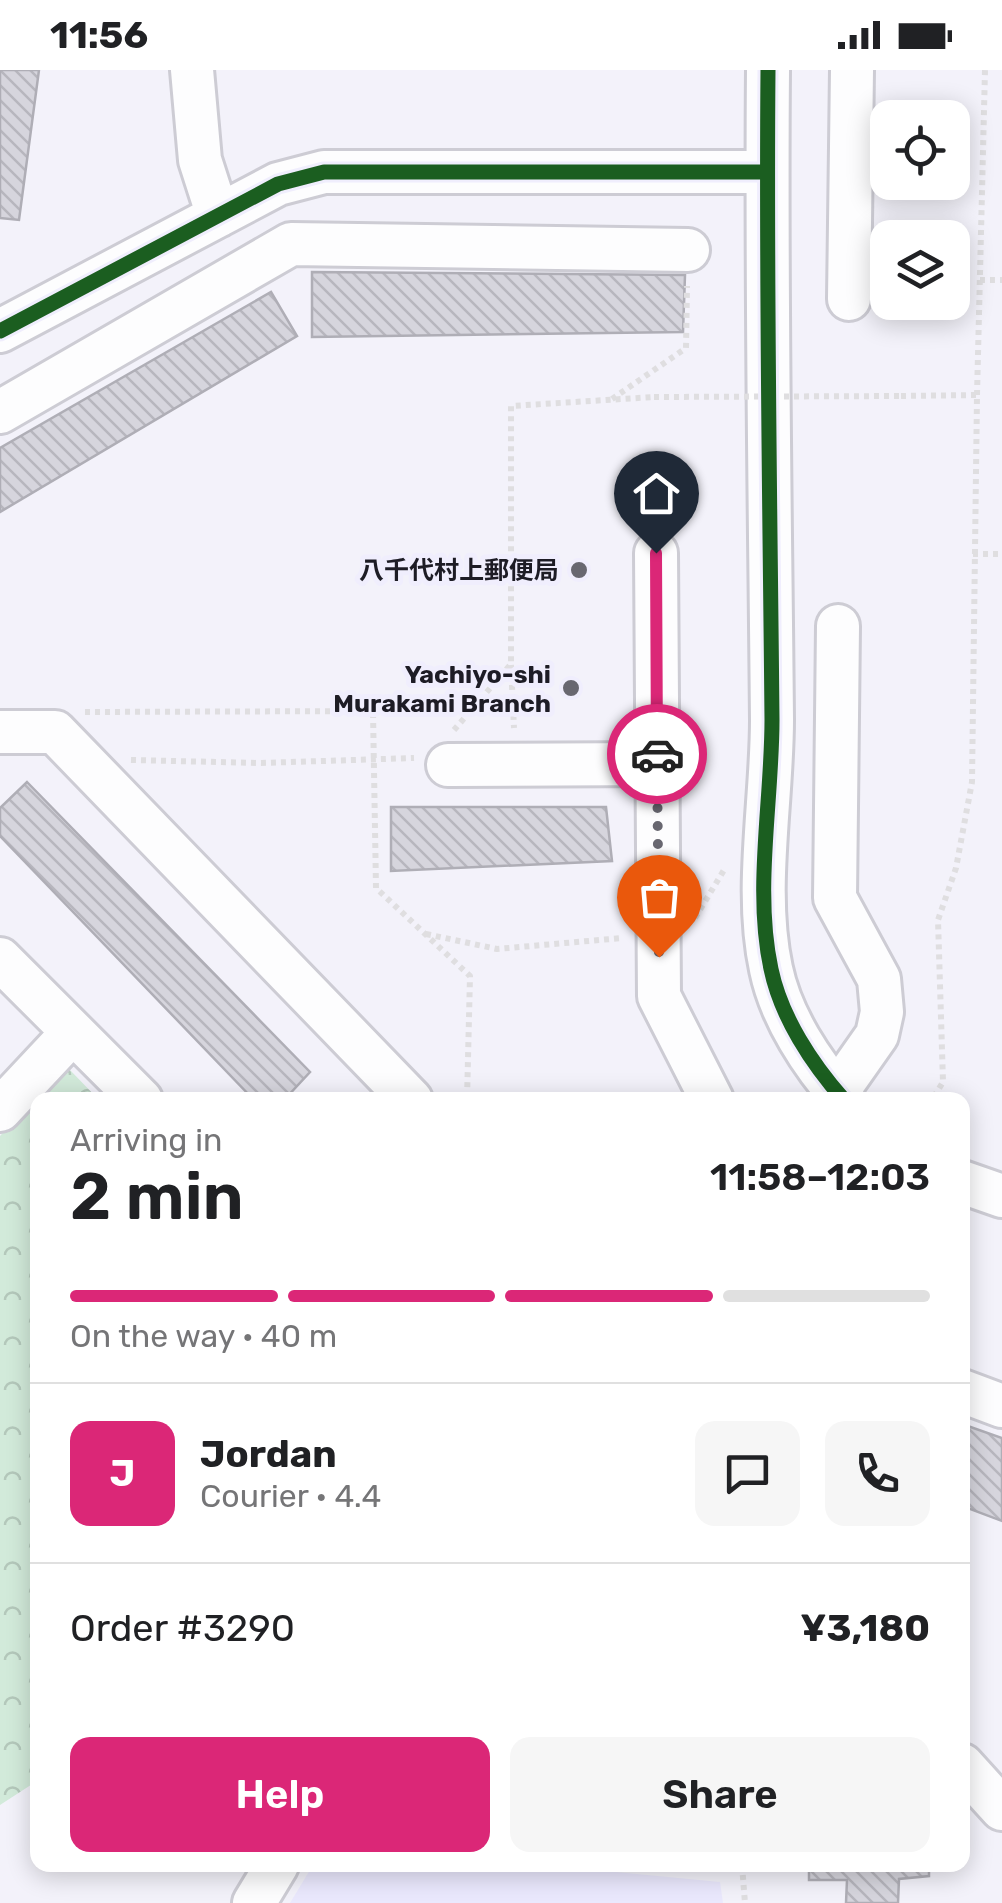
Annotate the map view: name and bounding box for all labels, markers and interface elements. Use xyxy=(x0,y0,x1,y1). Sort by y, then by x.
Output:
text: 11:56 xyxy=(50,12,148,58)
map controls xyxy=(870,100,970,320)
button: locate xyxy=(870,100,970,200)
button: layers xyxy=(870,220,970,320)
pin xyxy=(614,451,699,554)
icon: home xyxy=(629,466,684,521)
place label: 八千代村上郵便局 xyxy=(359,556,559,585)
marker: 八千代村上郵便局 xyxy=(568,559,590,581)
place label: Yachiyo-shi Murakami Branch xyxy=(333,660,551,718)
marker: Yachiyo-shi Murakami Branch xyxy=(560,677,582,699)
courier xyxy=(607,704,707,804)
icon: car xyxy=(630,727,685,782)
pin xyxy=(617,855,702,958)
icon: bag xyxy=(632,870,687,925)
text: Arriving in xyxy=(70,1121,222,1159)
text: 11:58–12:03 xyxy=(710,1154,930,1200)
text: 2 min xyxy=(70,1158,244,1235)
text: On the way · 40 m xyxy=(70,1317,337,1355)
button: chat xyxy=(695,1421,800,1526)
button: phone xyxy=(825,1421,930,1526)
text: Jordan xyxy=(200,1431,337,1477)
text: J xyxy=(110,1450,135,1496)
text: Courier · 4.4 xyxy=(200,1477,381,1515)
text: Order #3290 xyxy=(70,1605,295,1651)
text: ¥3,180 xyxy=(800,1605,930,1651)
button: Help xyxy=(70,1737,490,1852)
button: Share xyxy=(510,1737,930,1852)

